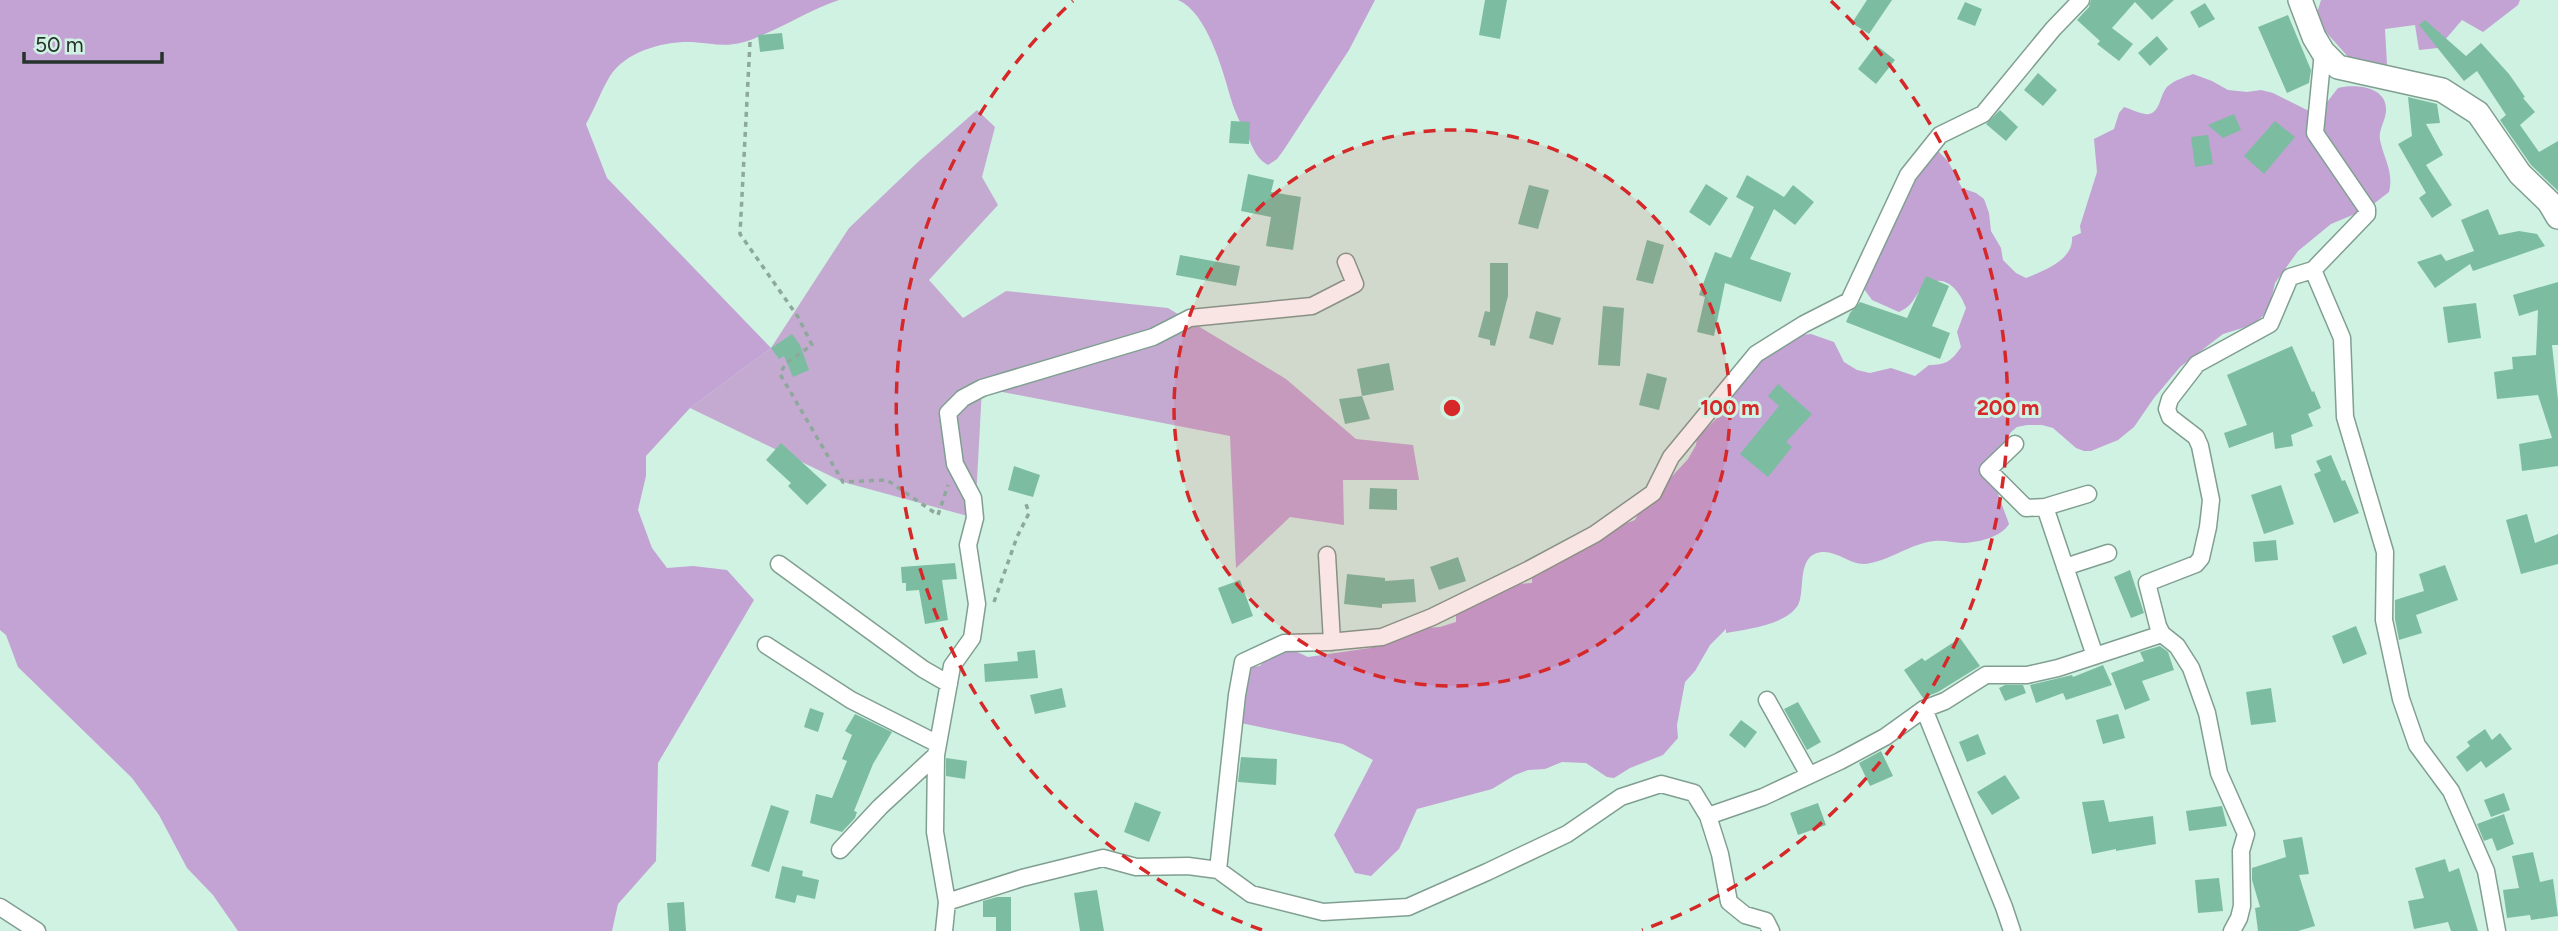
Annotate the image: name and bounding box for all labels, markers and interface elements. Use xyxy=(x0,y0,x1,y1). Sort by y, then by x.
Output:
scale bar xyxy=(24,21,163,65)
text: 50 m xyxy=(35,32,84,57)
text: 100 m xyxy=(1700,395,1760,420)
text: 200 m xyxy=(1977,395,2039,420)
centre of rings xyxy=(1440,396,1464,420)

